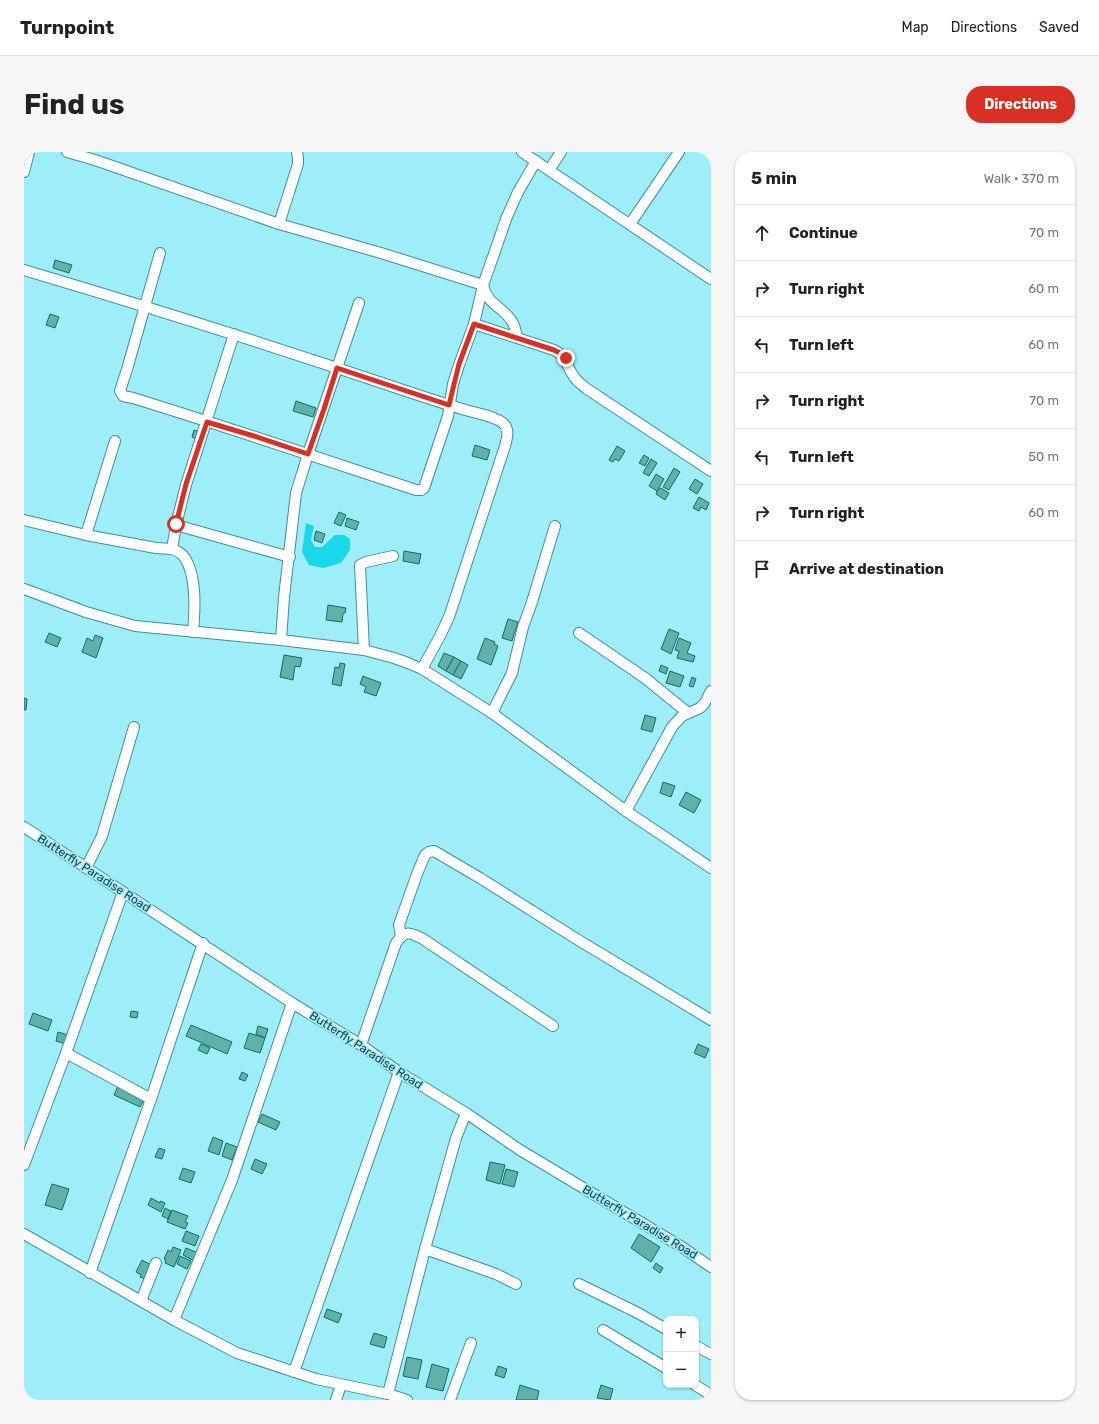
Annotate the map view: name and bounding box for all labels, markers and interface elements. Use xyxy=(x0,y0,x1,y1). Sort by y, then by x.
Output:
text: Turnpoint xyxy=(20,16,114,39)
text: Map xyxy=(902,19,929,36)
text: Directions xyxy=(951,19,1017,36)
text: Saved xyxy=(1039,19,1079,36)
button: Directions xyxy=(966,86,1075,123)
text: Find us xyxy=(24,88,124,121)
text: 5 min xyxy=(751,168,797,188)
text: Walk · 370 m xyxy=(984,171,1059,186)
icon: ahead xyxy=(751,222,773,244)
text: Continue xyxy=(789,224,858,242)
text: 70 m xyxy=(1029,225,1059,240)
icon: right xyxy=(751,278,773,300)
text: Turn right xyxy=(789,280,864,298)
text: 60 m xyxy=(1028,281,1059,296)
icon: left xyxy=(751,334,773,356)
text: Turn left xyxy=(789,336,854,354)
text: 60 m xyxy=(1028,337,1059,352)
route end xyxy=(557,349,575,367)
icon: right xyxy=(751,390,773,412)
text: Turn right xyxy=(789,392,864,410)
text: 70 m xyxy=(1029,393,1059,408)
icon: left xyxy=(751,446,773,468)
text: Turn left xyxy=(789,448,854,466)
text: 50 m xyxy=(1028,449,1059,464)
icon: right xyxy=(751,502,773,524)
text: Turn right xyxy=(789,504,864,522)
text: 60 m xyxy=(1028,505,1059,520)
route start xyxy=(167,515,185,533)
icon: arrive xyxy=(751,558,773,580)
text: Arrive at destination xyxy=(789,560,944,578)
street label: Butterfly Paradise Road xyxy=(35,831,153,915)
street label: Butterfly Paradise Road xyxy=(307,1008,425,1092)
street label: Butterfly Paradise Road xyxy=(580,1182,700,1262)
map controls xyxy=(663,1316,699,1388)
button: + xyxy=(663,1316,699,1352)
button: − xyxy=(663,1352,699,1388)

